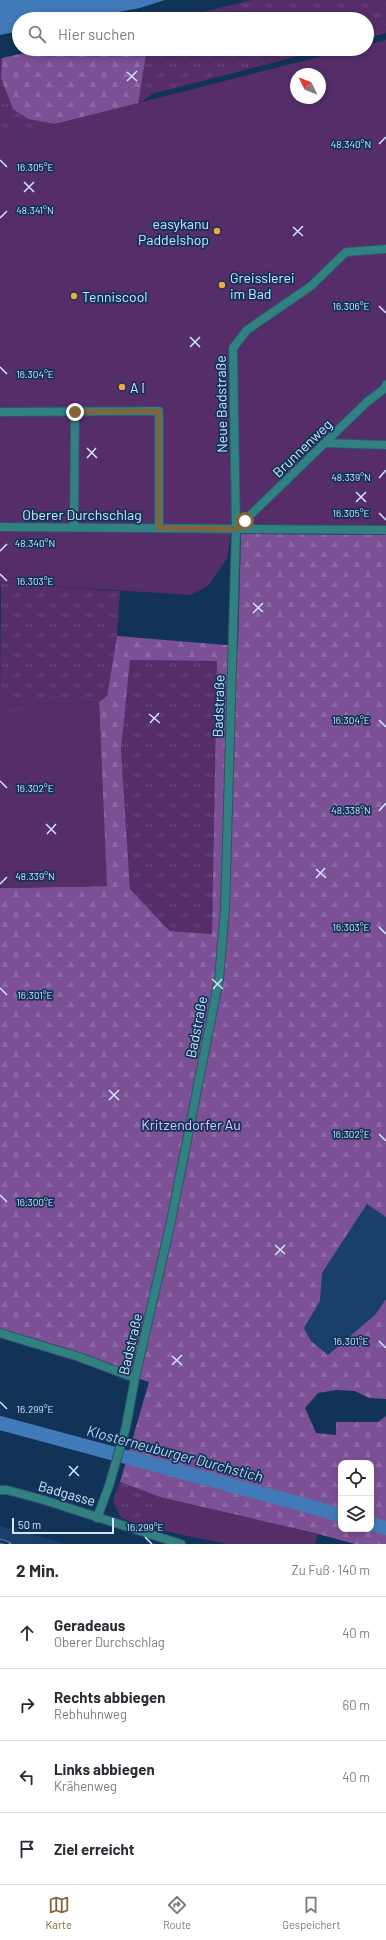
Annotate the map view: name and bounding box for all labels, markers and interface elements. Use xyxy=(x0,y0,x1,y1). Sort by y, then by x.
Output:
search box xyxy=(12,12,374,56)
icon: search xyxy=(26,23,48,45)
text: Hier suchen xyxy=(58,25,135,43)
north arrow xyxy=(290,68,326,104)
text: 48.340°N xyxy=(331,138,371,150)
text: 16.305°E xyxy=(16,161,54,173)
text: 48.341°N xyxy=(16,204,54,216)
place label: easykanu Paddelshop xyxy=(138,215,209,248)
marker: easykanu Paddelshop xyxy=(212,226,222,236)
place label: Greisslerei im Bad xyxy=(230,269,295,302)
marker: Greisslerei im Bad xyxy=(217,280,227,290)
place label: Tenniscool xyxy=(82,288,148,305)
marker: Tenniscool xyxy=(69,291,79,301)
text: 16.306°E xyxy=(332,300,370,312)
street label: Neue Badstraße xyxy=(212,355,230,453)
text: 16.304°E xyxy=(16,368,54,380)
place label: A I xyxy=(130,379,145,396)
marker: A I xyxy=(117,382,127,392)
route end xyxy=(66,403,84,421)
street label: Brunnenweg xyxy=(269,415,335,481)
text: 48.339°N xyxy=(331,471,371,483)
street label: Oberer Durchschlag xyxy=(22,506,142,523)
text: 16.305°E xyxy=(332,507,370,519)
route start xyxy=(236,512,254,530)
text: 48.340°N xyxy=(15,537,55,549)
text: 16.303°E xyxy=(16,575,54,587)
street label: Badstraße xyxy=(208,674,228,738)
text: 16.304°E xyxy=(332,714,370,726)
text: 16.302°E xyxy=(16,782,54,794)
text: 48.338°N xyxy=(331,804,371,816)
text: 48.339°N xyxy=(15,870,55,882)
text: 16.303°E xyxy=(332,921,370,933)
text: 16.301°E xyxy=(17,989,53,1001)
street label: Badstraße xyxy=(182,995,210,1059)
park label: Kritzendorfer Au xyxy=(141,1116,241,1133)
text: 16.302°E xyxy=(332,1128,370,1140)
text: 16.300°E xyxy=(16,1196,54,1208)
street label: Badstraße xyxy=(115,1311,145,1377)
text: 16.301°E xyxy=(333,1335,369,1347)
text: 16.299°E xyxy=(16,1403,54,1415)
water label: Klosterneuburger Durchstich xyxy=(85,1421,265,1485)
map controls xyxy=(338,1460,374,1532)
button: locate xyxy=(338,1460,374,1496)
street label: Badgasse xyxy=(36,1477,98,1509)
button: layers xyxy=(338,1496,374,1532)
scale bar xyxy=(12,1516,114,1535)
text: 50 m xyxy=(18,1518,41,1531)
text: 16.299°E xyxy=(126,1521,164,1533)
text: 2 Min. xyxy=(16,1560,59,1580)
text: Zu Fuß · 140 m xyxy=(292,1562,370,1578)
text: Geradeaus xyxy=(54,1616,125,1634)
icon: ahead xyxy=(16,1622,38,1644)
text: 40 m xyxy=(342,1625,370,1641)
text: Oberer Durchschlag xyxy=(54,1634,165,1650)
text: Rechts abbiegen xyxy=(54,1688,165,1706)
icon: right xyxy=(16,1694,38,1716)
text: 60 m xyxy=(343,1697,370,1713)
text: Rebhuhnweg xyxy=(54,1706,127,1722)
text: Links abbiegen xyxy=(54,1760,155,1778)
icon: left xyxy=(16,1766,38,1788)
text: 40 m xyxy=(342,1769,370,1785)
text: Krähenweg xyxy=(54,1778,117,1794)
icon: arrive xyxy=(16,1838,38,1860)
text: Ziel erreicht xyxy=(54,1840,135,1858)
tab: Karte xyxy=(46,1894,72,1931)
tab: Route xyxy=(163,1894,191,1931)
tab: Gespeichert xyxy=(282,1894,340,1931)

